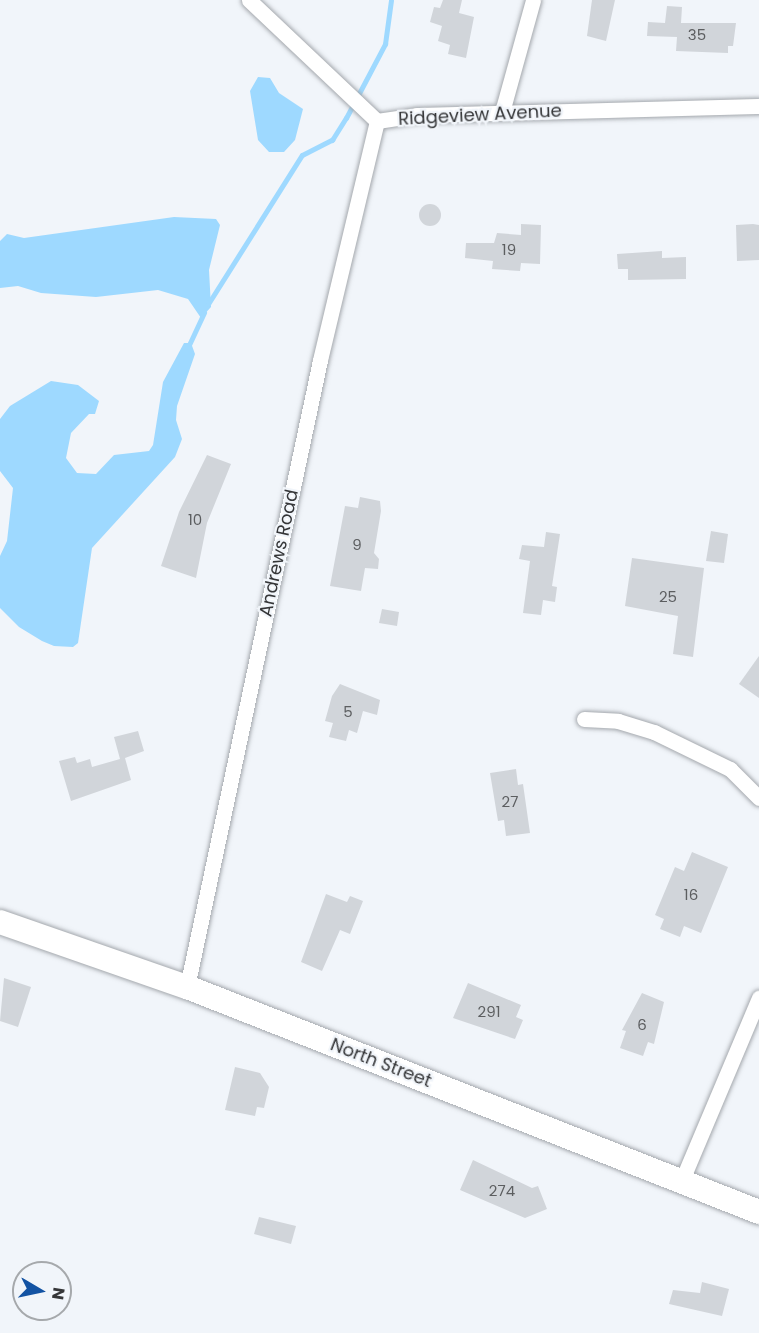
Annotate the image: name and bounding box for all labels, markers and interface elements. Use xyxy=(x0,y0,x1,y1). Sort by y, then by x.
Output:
house number: 35 xyxy=(688,26,706,44)
street label: Ridgeview Avenue xyxy=(398,100,562,130)
house number: 19 xyxy=(502,241,516,259)
street label: Andrews Road xyxy=(255,487,303,619)
house number: 10 xyxy=(188,511,202,529)
house number: 9 xyxy=(352,536,362,554)
house number: 25 xyxy=(659,588,677,606)
house number: 5 xyxy=(343,703,353,721)
house number: 27 xyxy=(502,793,518,811)
house number: 16 xyxy=(684,886,698,904)
house number: 291 xyxy=(478,1003,500,1021)
house number: 6 xyxy=(637,1016,647,1034)
street label: North Street xyxy=(327,1034,435,1092)
house number: 274 xyxy=(489,1182,515,1200)
north arrow xyxy=(12,1261,72,1321)
text: N xyxy=(46,1286,71,1301)

